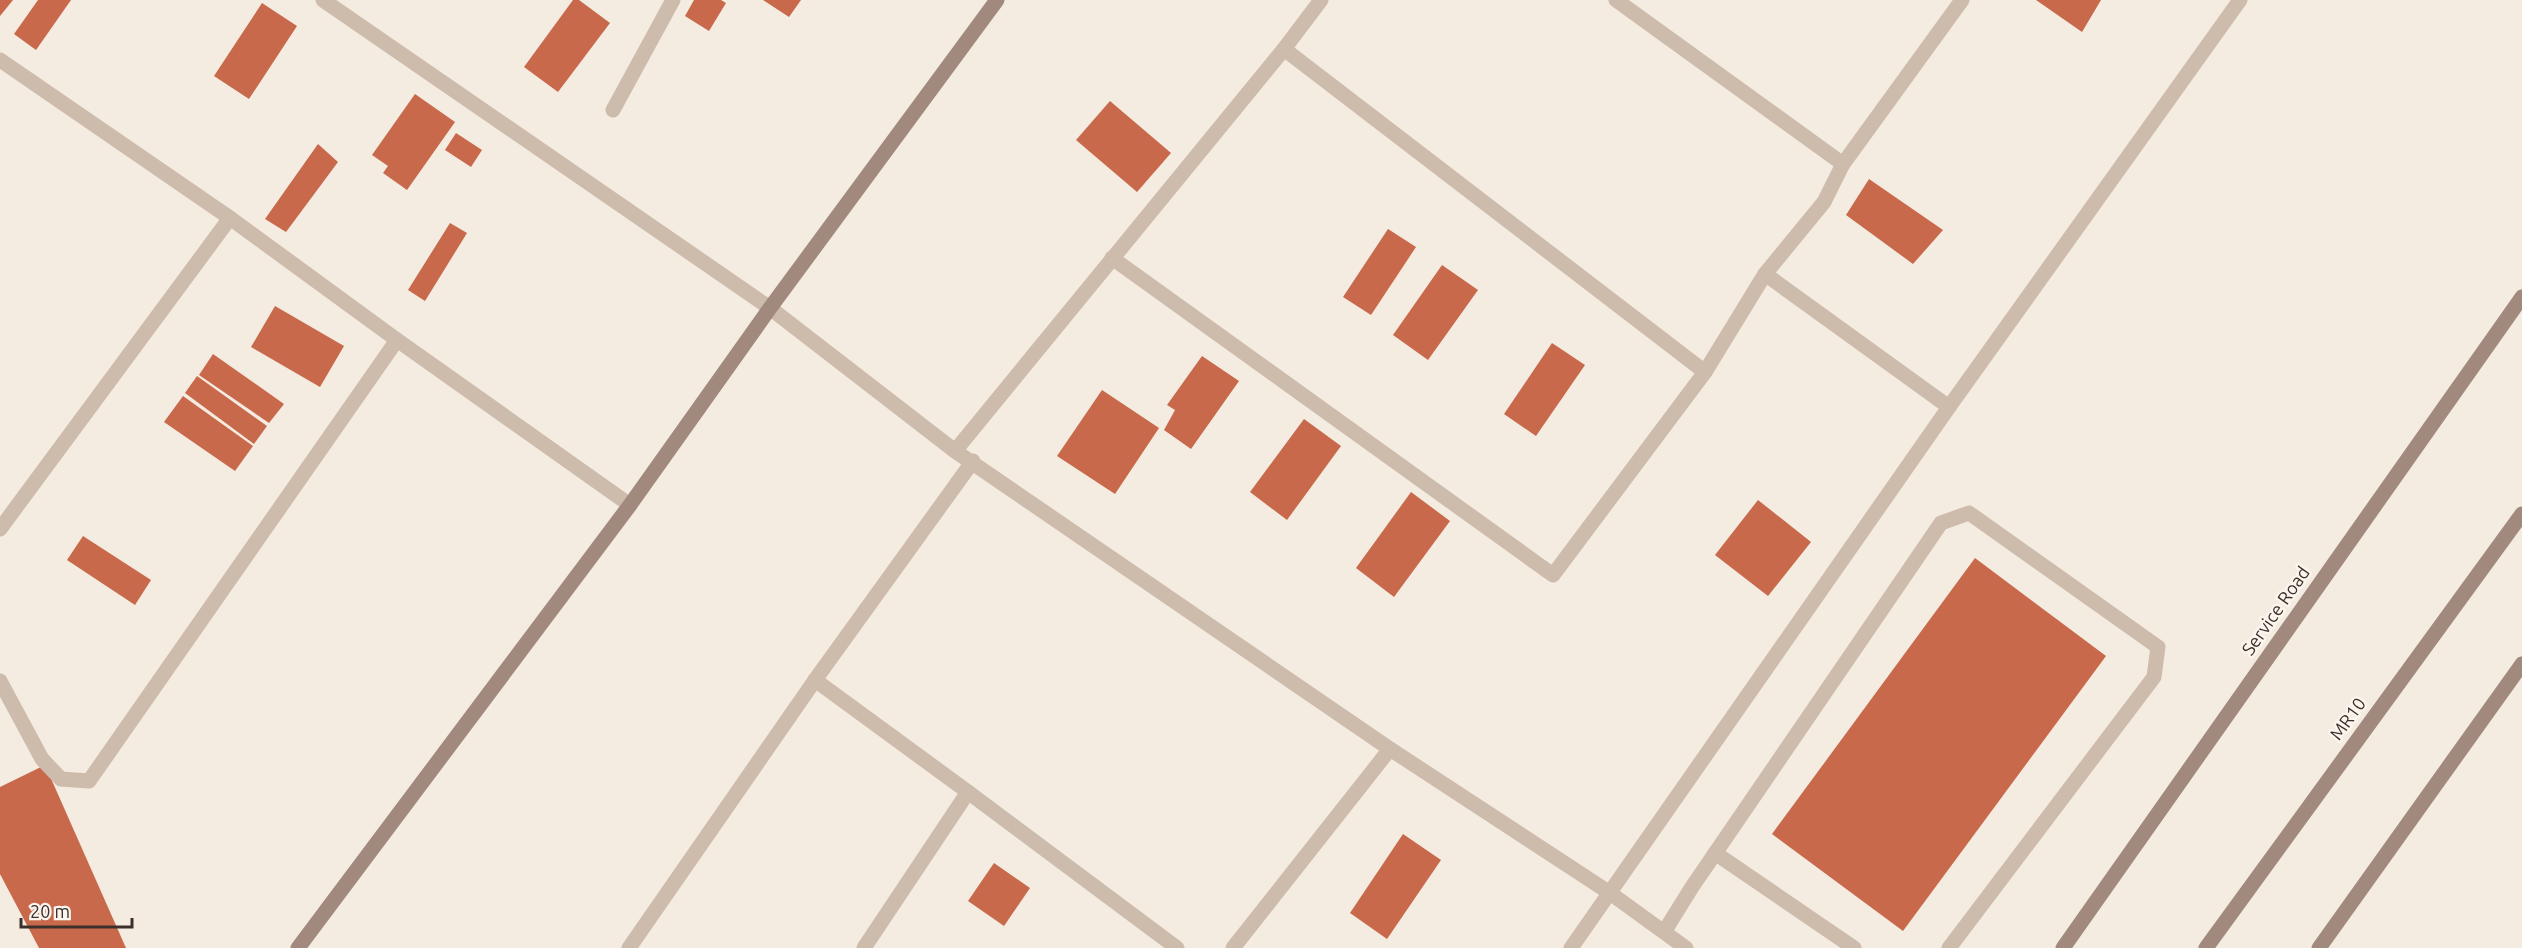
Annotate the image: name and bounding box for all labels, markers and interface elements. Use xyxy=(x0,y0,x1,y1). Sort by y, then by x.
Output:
street label: Service Road xyxy=(2237,562,2313,659)
street label: MR10 xyxy=(2325,693,2369,743)
scale bar xyxy=(21,891,132,929)
text: 20 m xyxy=(30,901,70,921)

